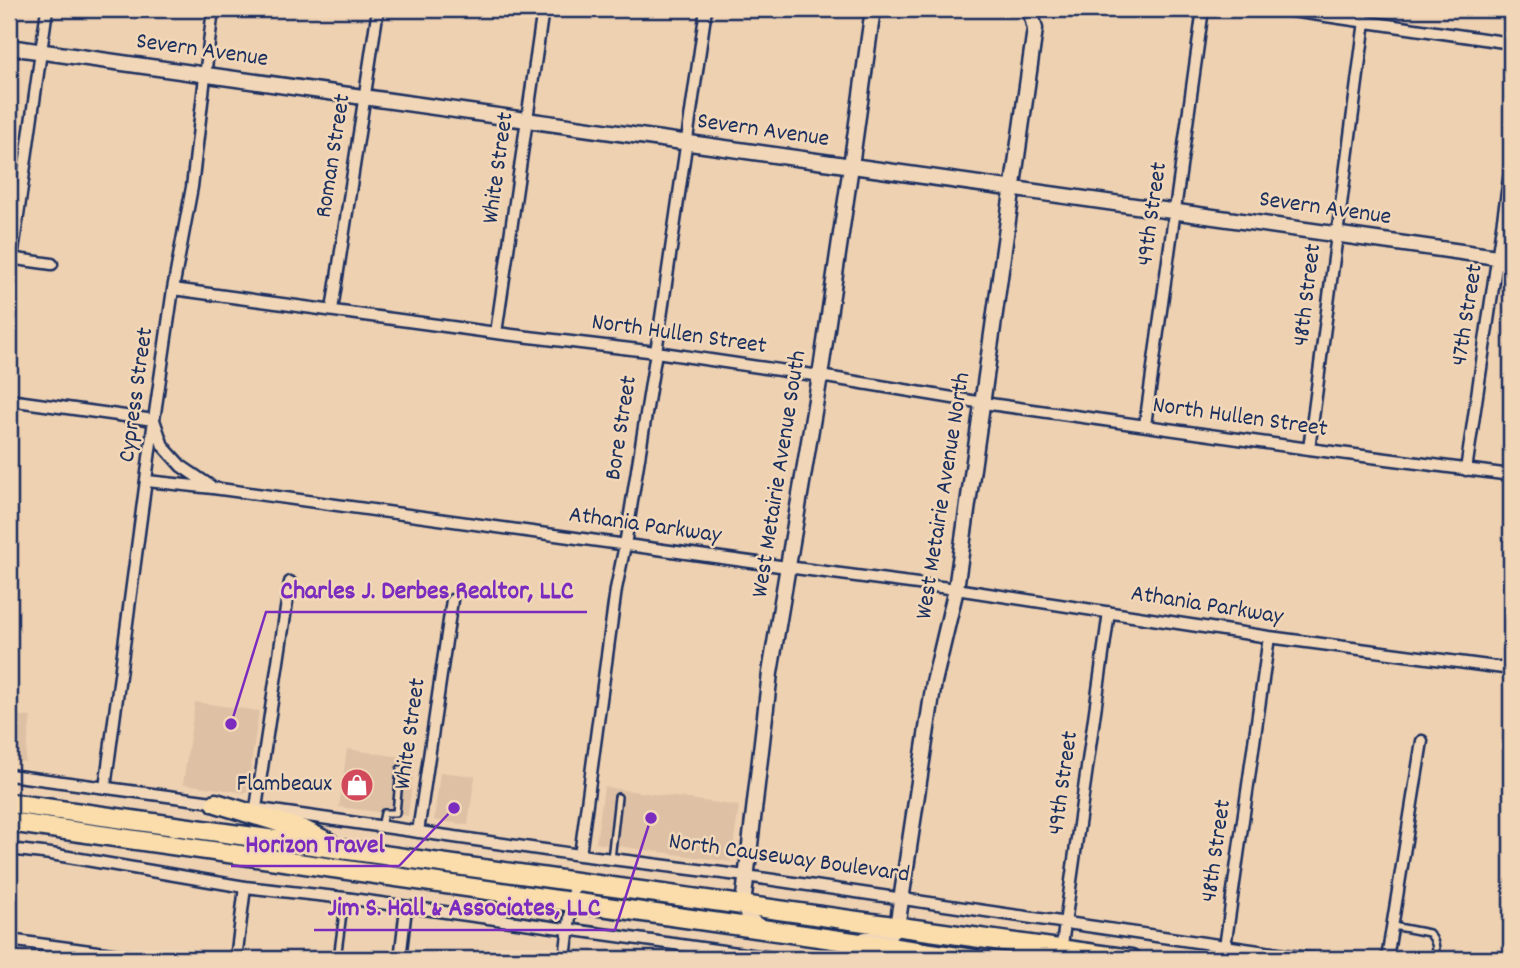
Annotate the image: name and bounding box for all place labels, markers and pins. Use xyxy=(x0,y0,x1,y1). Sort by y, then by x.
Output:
callout: Charles J. Derbes Realtor, LLC xyxy=(266,565,587,612)
shop icon: Flambeaux xyxy=(338,766,376,804)
place label: Flambeaux xyxy=(236,768,332,802)
callout: Horizon Travel xyxy=(231,819,399,866)
callout: Jim S. Hall & Associates, LLC xyxy=(314,883,615,930)

